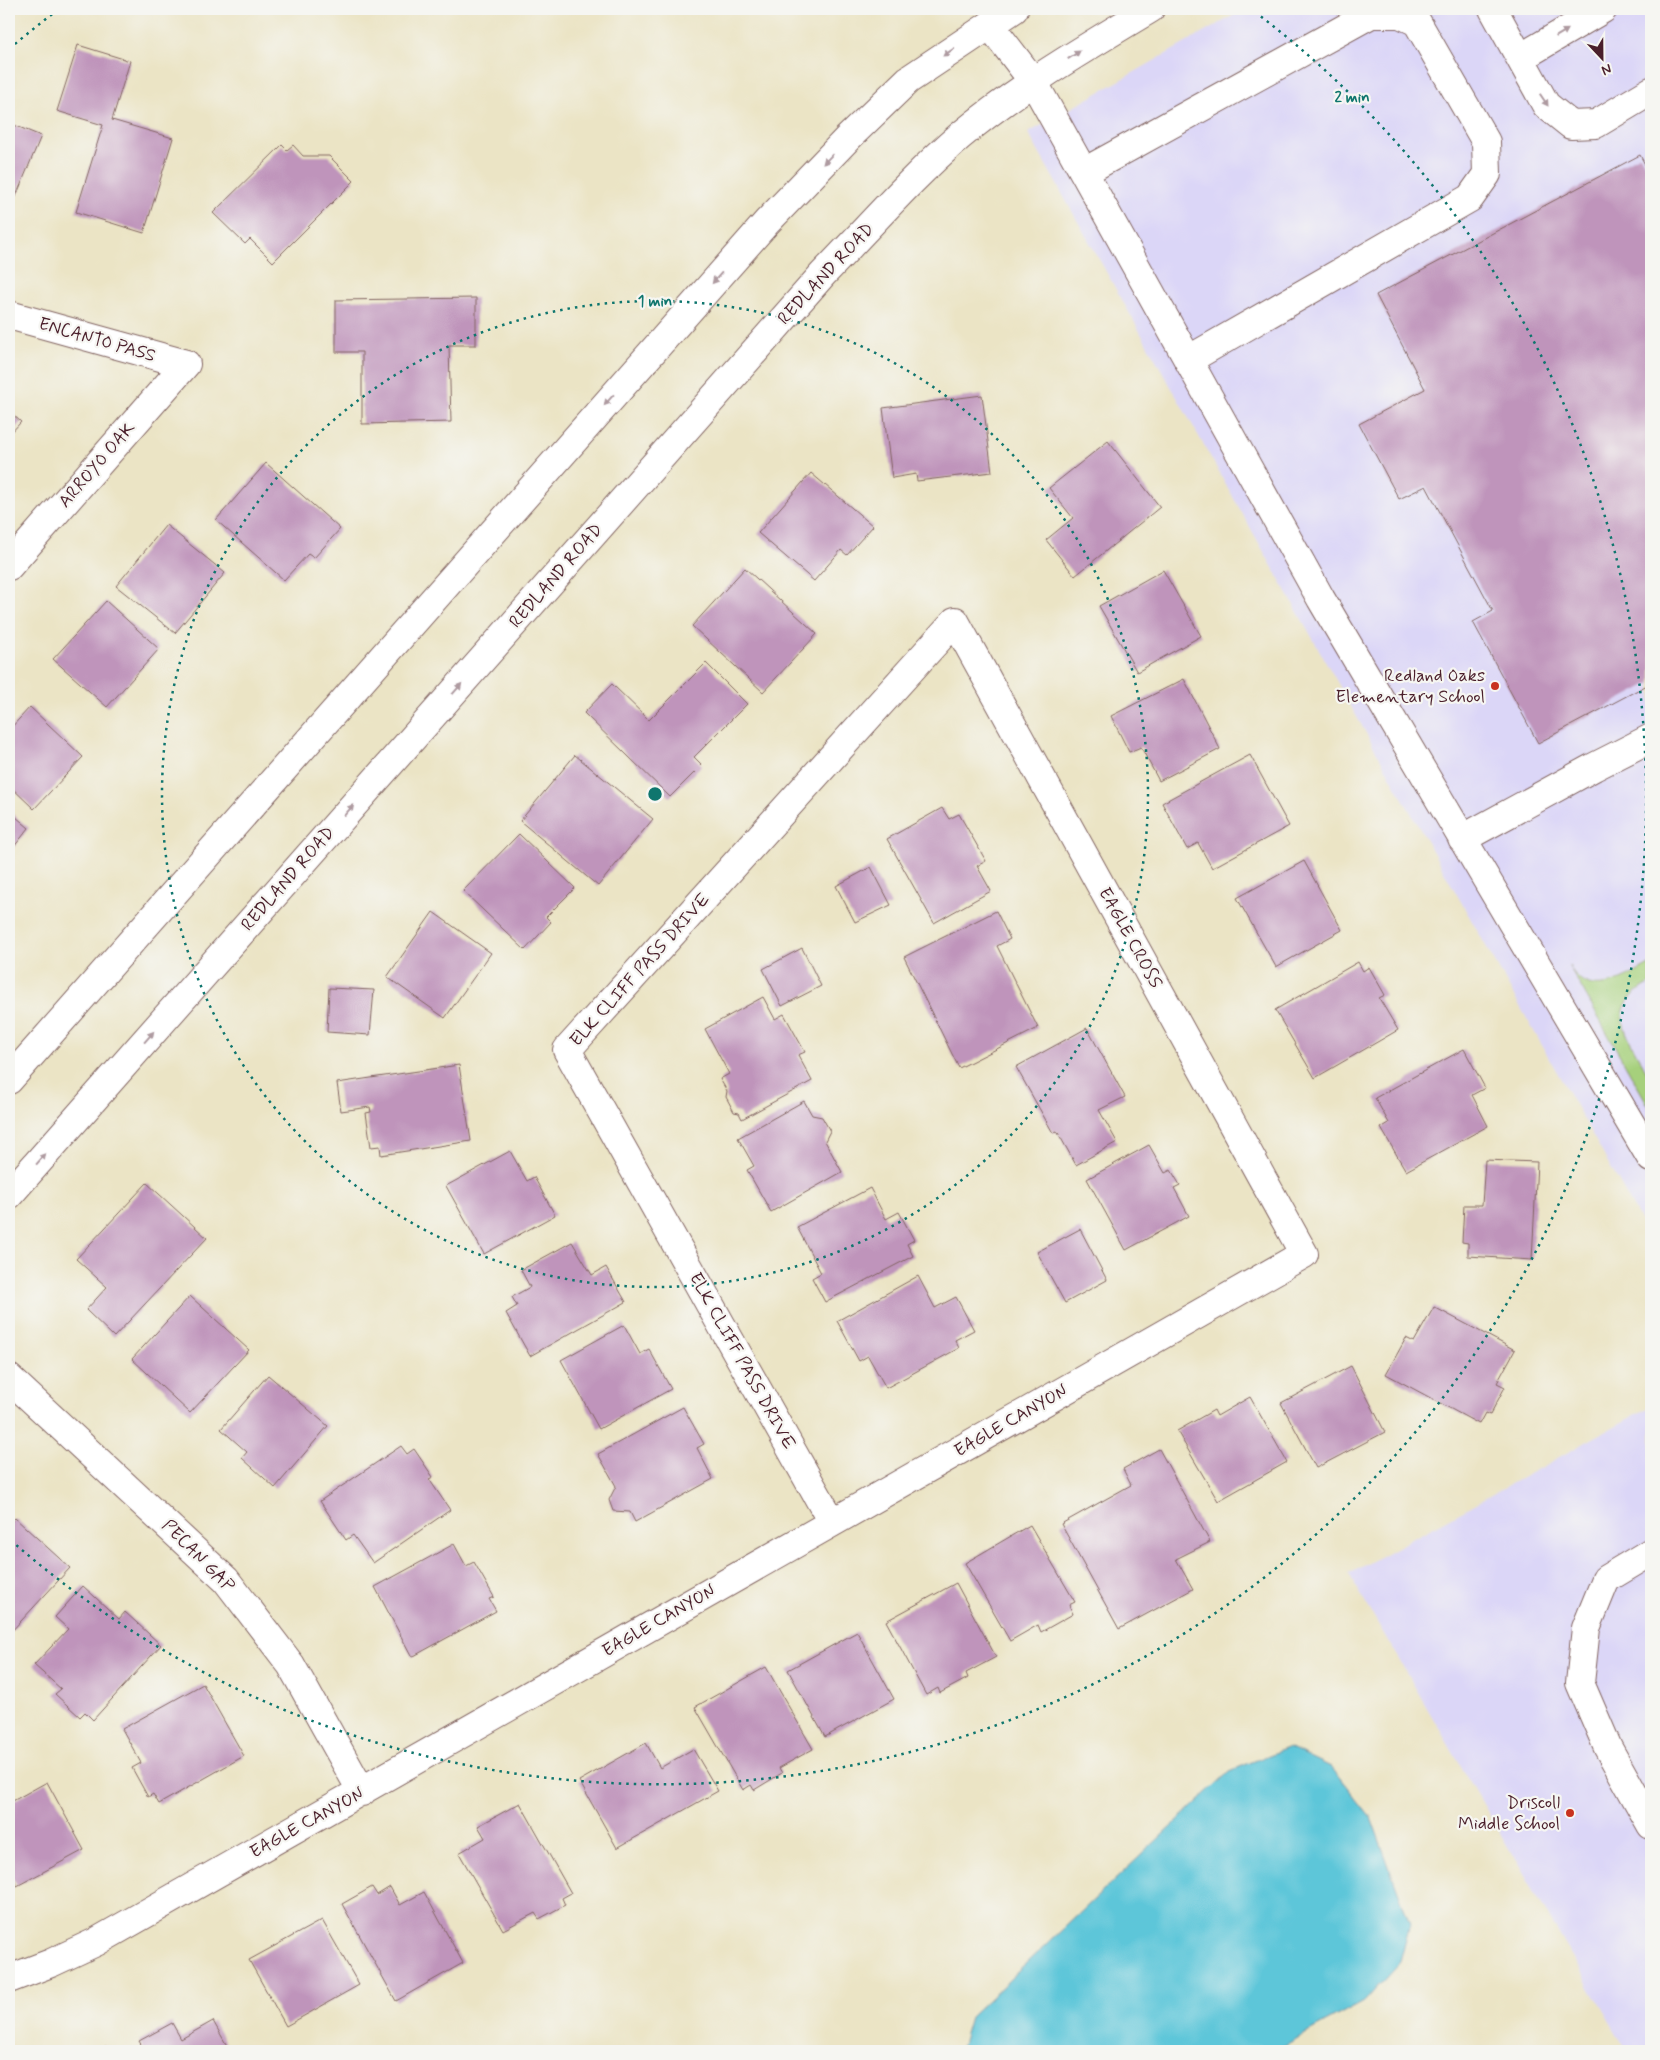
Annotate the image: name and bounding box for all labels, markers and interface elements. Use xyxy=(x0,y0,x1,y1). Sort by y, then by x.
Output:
one-way arrow xyxy=(1555,29,1568,38)
north arrow xyxy=(1578,32,1628,82)
one-way arrow xyxy=(942,47,956,57)
one-way arrow xyxy=(1067,50,1081,60)
text: N xyxy=(1599,59,1614,79)
text: 2 min xyxy=(1334,88,1370,108)
one-way arrow xyxy=(1539,93,1549,107)
one-way arrow xyxy=(822,153,834,165)
street label: REDLAND ROAD xyxy=(772,218,880,330)
one-way arrow xyxy=(711,272,723,284)
text: 1 min xyxy=(638,292,672,312)
street label: ENCANTO PASS xyxy=(36,312,158,368)
one-way arrow xyxy=(604,393,615,406)
street label: ARROYO OAK xyxy=(53,417,141,513)
street label: REDLAND ROAD xyxy=(504,519,608,633)
place label: Redland Oaks Elementary School xyxy=(1335,664,1485,709)
marker: Redland Oaks Elementary School xyxy=(1489,680,1501,692)
one-way arrow xyxy=(451,682,462,695)
centre of rings xyxy=(646,785,664,803)
one-way arrow xyxy=(343,805,355,817)
street label: REDLAND ROAD xyxy=(236,822,340,936)
street label: EAGLE CROSS xyxy=(1092,883,1168,993)
street label: ELK CLIFF PASS DRIVE xyxy=(564,888,716,1052)
one-way arrow xyxy=(143,1031,154,1044)
one-way arrow xyxy=(35,1153,47,1165)
street label: ELK CLIFF PASS DRIVE xyxy=(683,1268,801,1454)
street label: EAGLE CANYON xyxy=(950,1379,1072,1463)
street label: PECAN GAP xyxy=(156,1514,240,1598)
street label: EAGLE CANYON xyxy=(598,1579,720,1663)
street label: EAGLE CANYON xyxy=(246,1782,369,1864)
place label: Driscoll Middle School xyxy=(1458,1791,1560,1836)
marker: Driscoll Middle School xyxy=(1564,1807,1576,1819)

